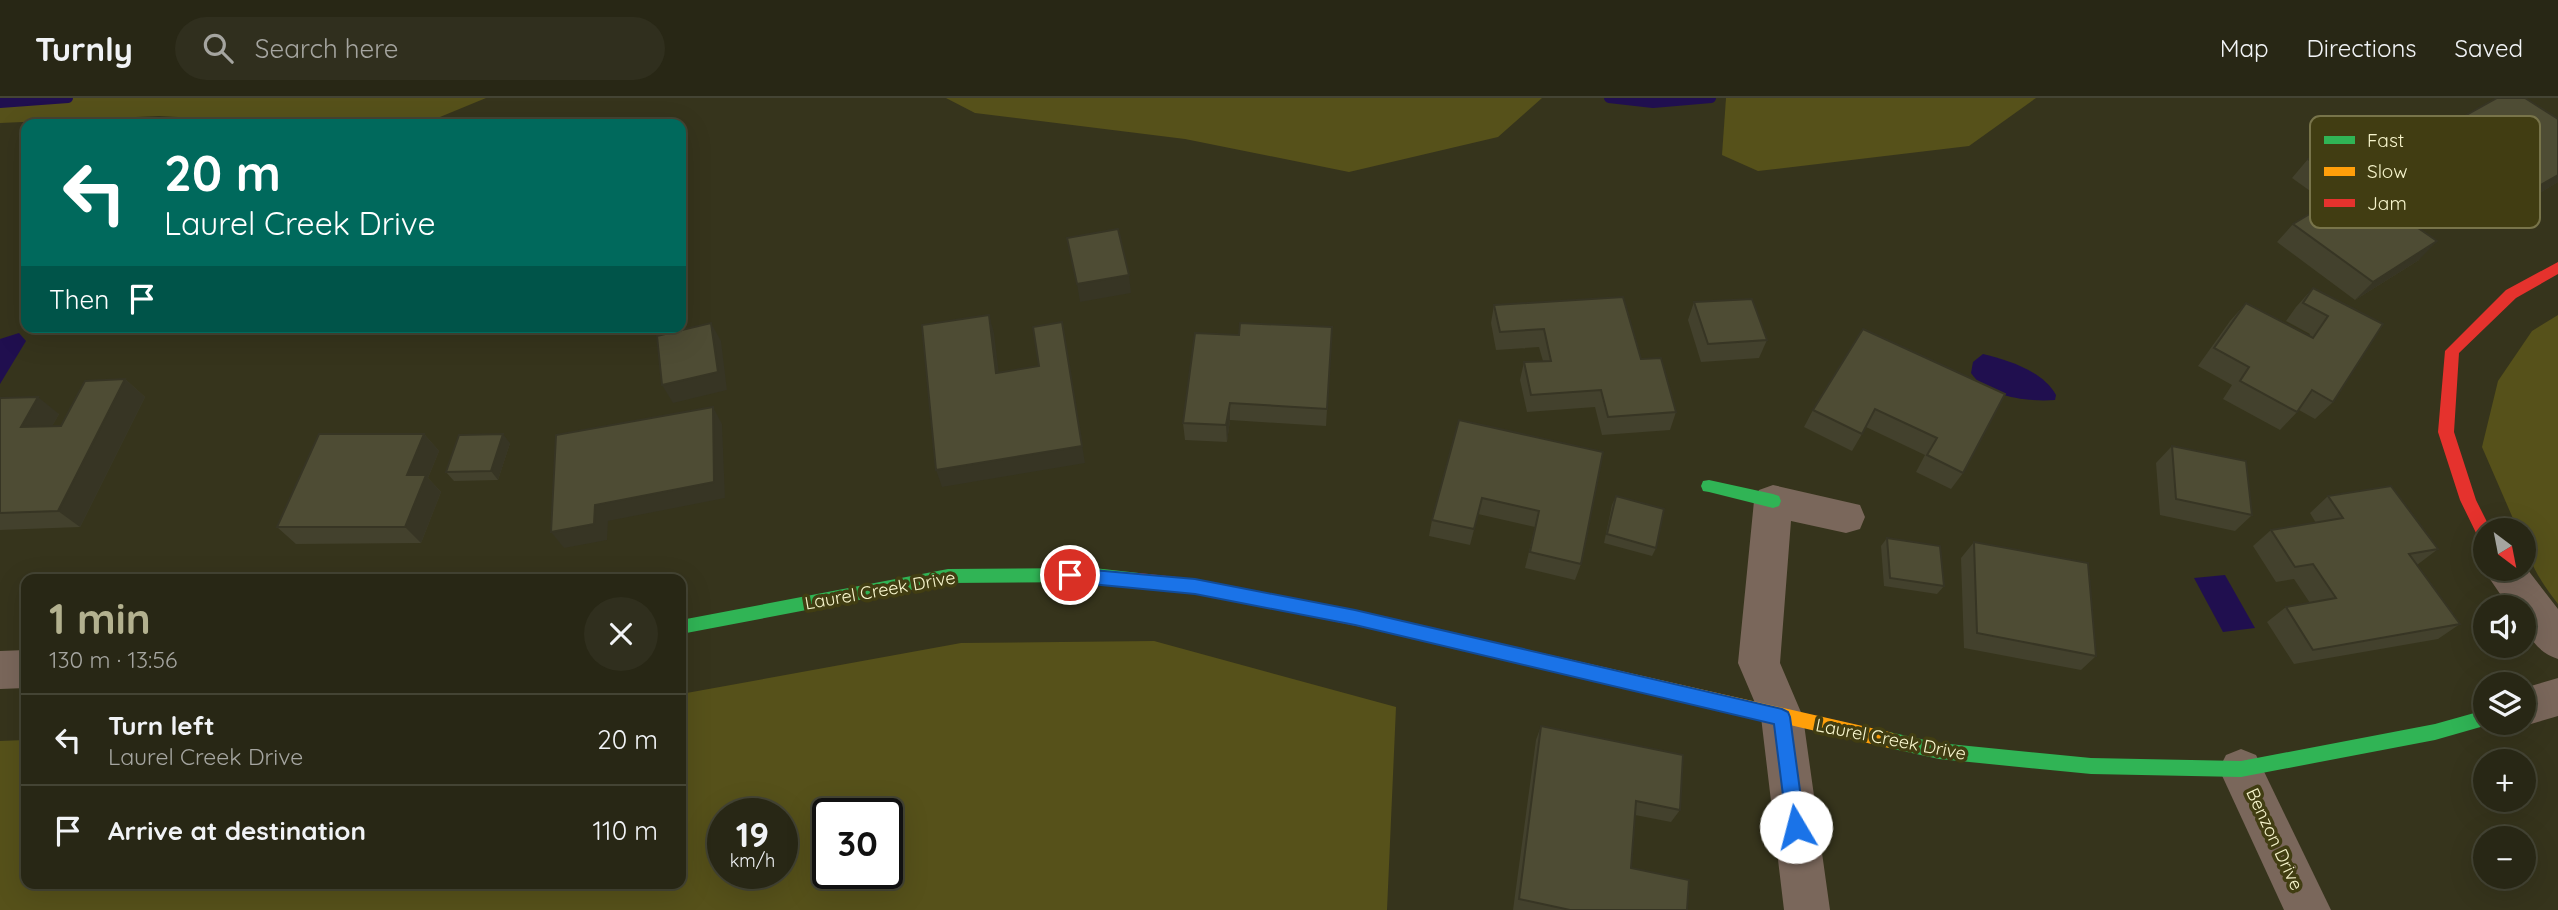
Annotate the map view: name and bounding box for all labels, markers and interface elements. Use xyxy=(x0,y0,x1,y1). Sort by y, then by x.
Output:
search box xyxy=(175,17,665,80)
text: Turnly xyxy=(35,28,133,69)
icon: search xyxy=(199,29,237,67)
text: Search here xyxy=(255,32,398,65)
text: Map xyxy=(2220,33,2269,63)
text: Directions xyxy=(2307,33,2417,63)
text: Saved xyxy=(2455,33,2523,63)
legend xyxy=(2310,116,2540,228)
text: Fast xyxy=(2367,128,2404,152)
text: 20 m xyxy=(164,142,281,203)
icon: left xyxy=(49,147,140,238)
text: Slow xyxy=(2367,159,2408,183)
text: Jam xyxy=(2367,191,2407,215)
text: Laurel Creek Drive xyxy=(164,203,436,243)
icon: arrive xyxy=(123,280,161,318)
text: Then xyxy=(49,283,109,316)
north arrow xyxy=(2473,518,2536,581)
map controls xyxy=(2473,518,2536,889)
pin xyxy=(1040,545,1100,605)
icon: arrive xyxy=(1051,556,1089,594)
street label: Laurel Creek Drive xyxy=(803,565,957,615)
text: 1 min xyxy=(49,592,151,645)
button: sound xyxy=(2473,595,2536,658)
button: close xyxy=(584,597,658,671)
text: 130 m · 13:56 xyxy=(49,645,177,674)
button: layers xyxy=(2473,672,2536,735)
text: Turn left xyxy=(108,709,215,742)
street label: Laurel Creek Drive xyxy=(1814,713,1968,765)
icon: left xyxy=(49,721,87,759)
text: 20 m xyxy=(597,723,658,756)
text: Laurel Creek Drive xyxy=(108,742,303,771)
button: + xyxy=(2473,749,2536,812)
street label: Benzon Drive xyxy=(2241,784,2309,894)
position arrow xyxy=(1759,790,1833,864)
speed limit sign: 30 xyxy=(812,798,903,889)
icon: arrive xyxy=(49,812,87,850)
text: 19 xyxy=(736,812,769,856)
text: Arrive at destination xyxy=(108,814,366,847)
text: 110 m xyxy=(592,814,658,847)
button: − xyxy=(2473,826,2536,889)
text: km/h xyxy=(730,849,775,872)

